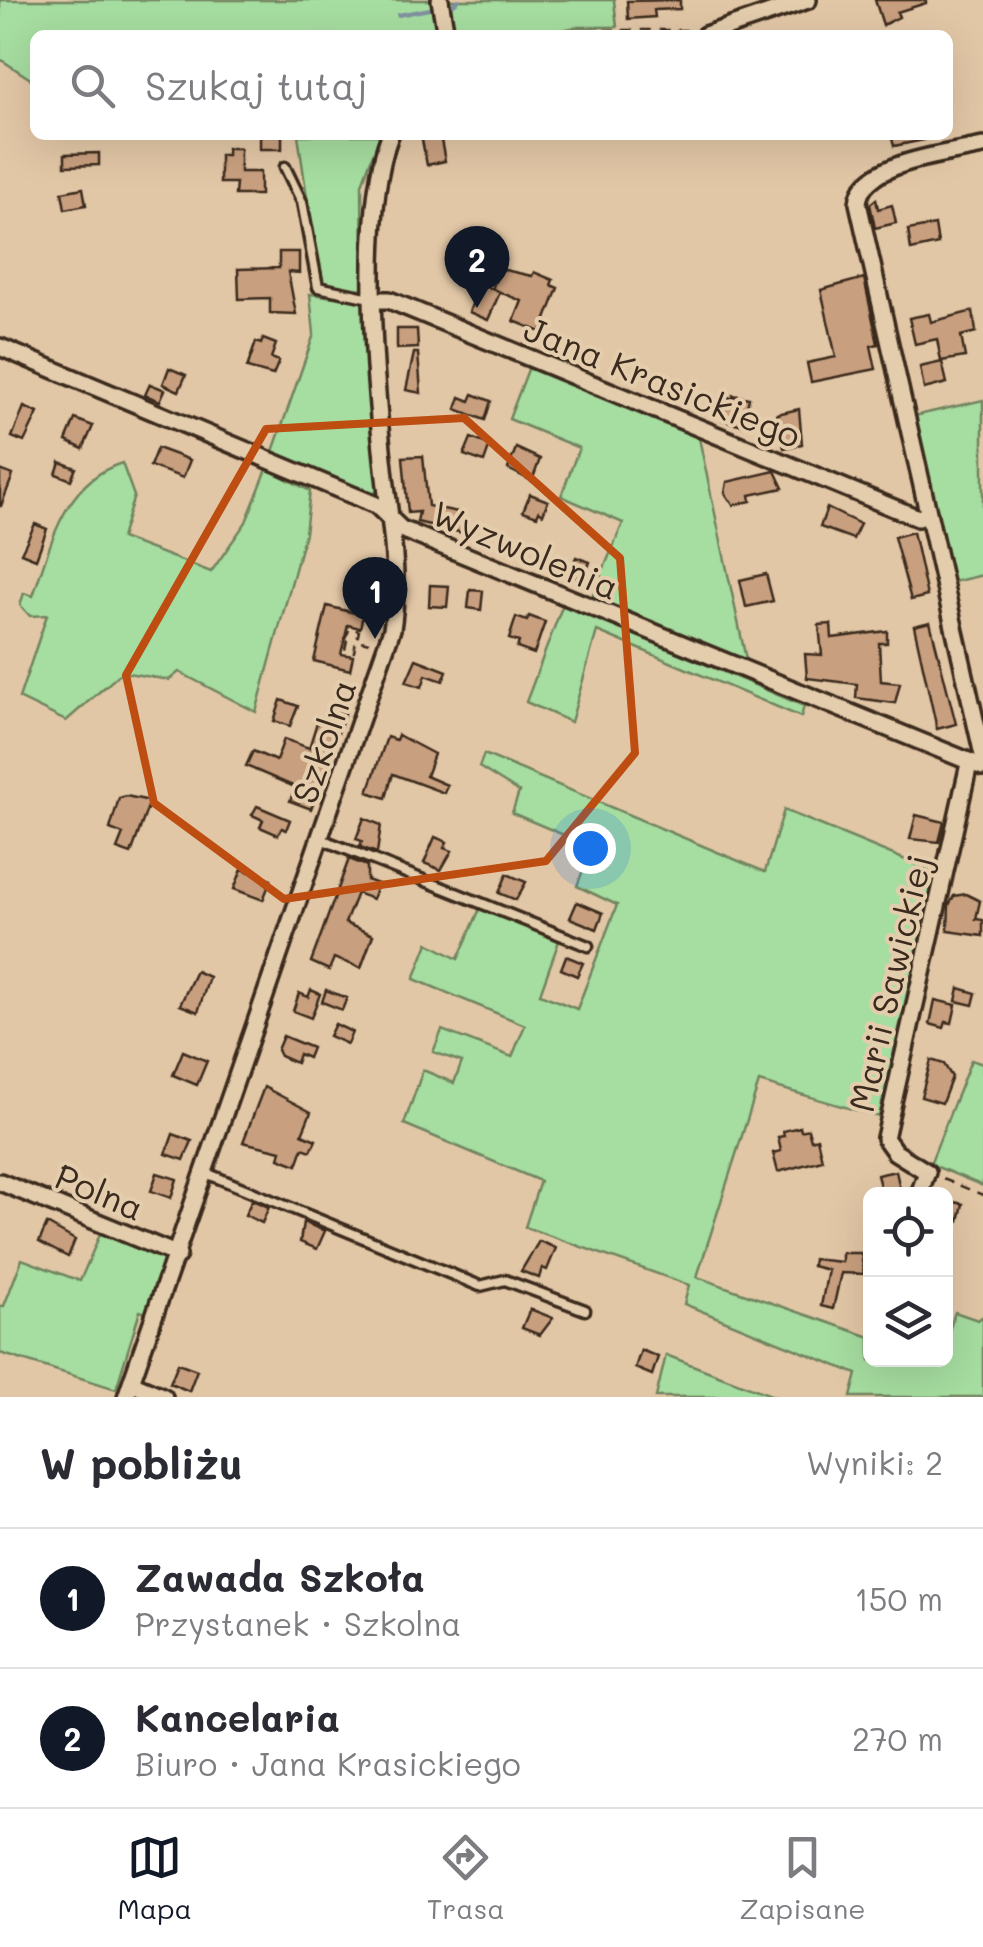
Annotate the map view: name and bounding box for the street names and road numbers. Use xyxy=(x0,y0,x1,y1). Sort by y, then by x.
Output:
street label: Jana Krasickiego xyxy=(518,305,808,457)
street label: Wyzwolenia xyxy=(426,489,626,609)
street label: Szkolna xyxy=(280,673,366,809)
street label: Marii Sawickiej xyxy=(837,850,941,1116)
street label: Polna xyxy=(49,1152,151,1230)

